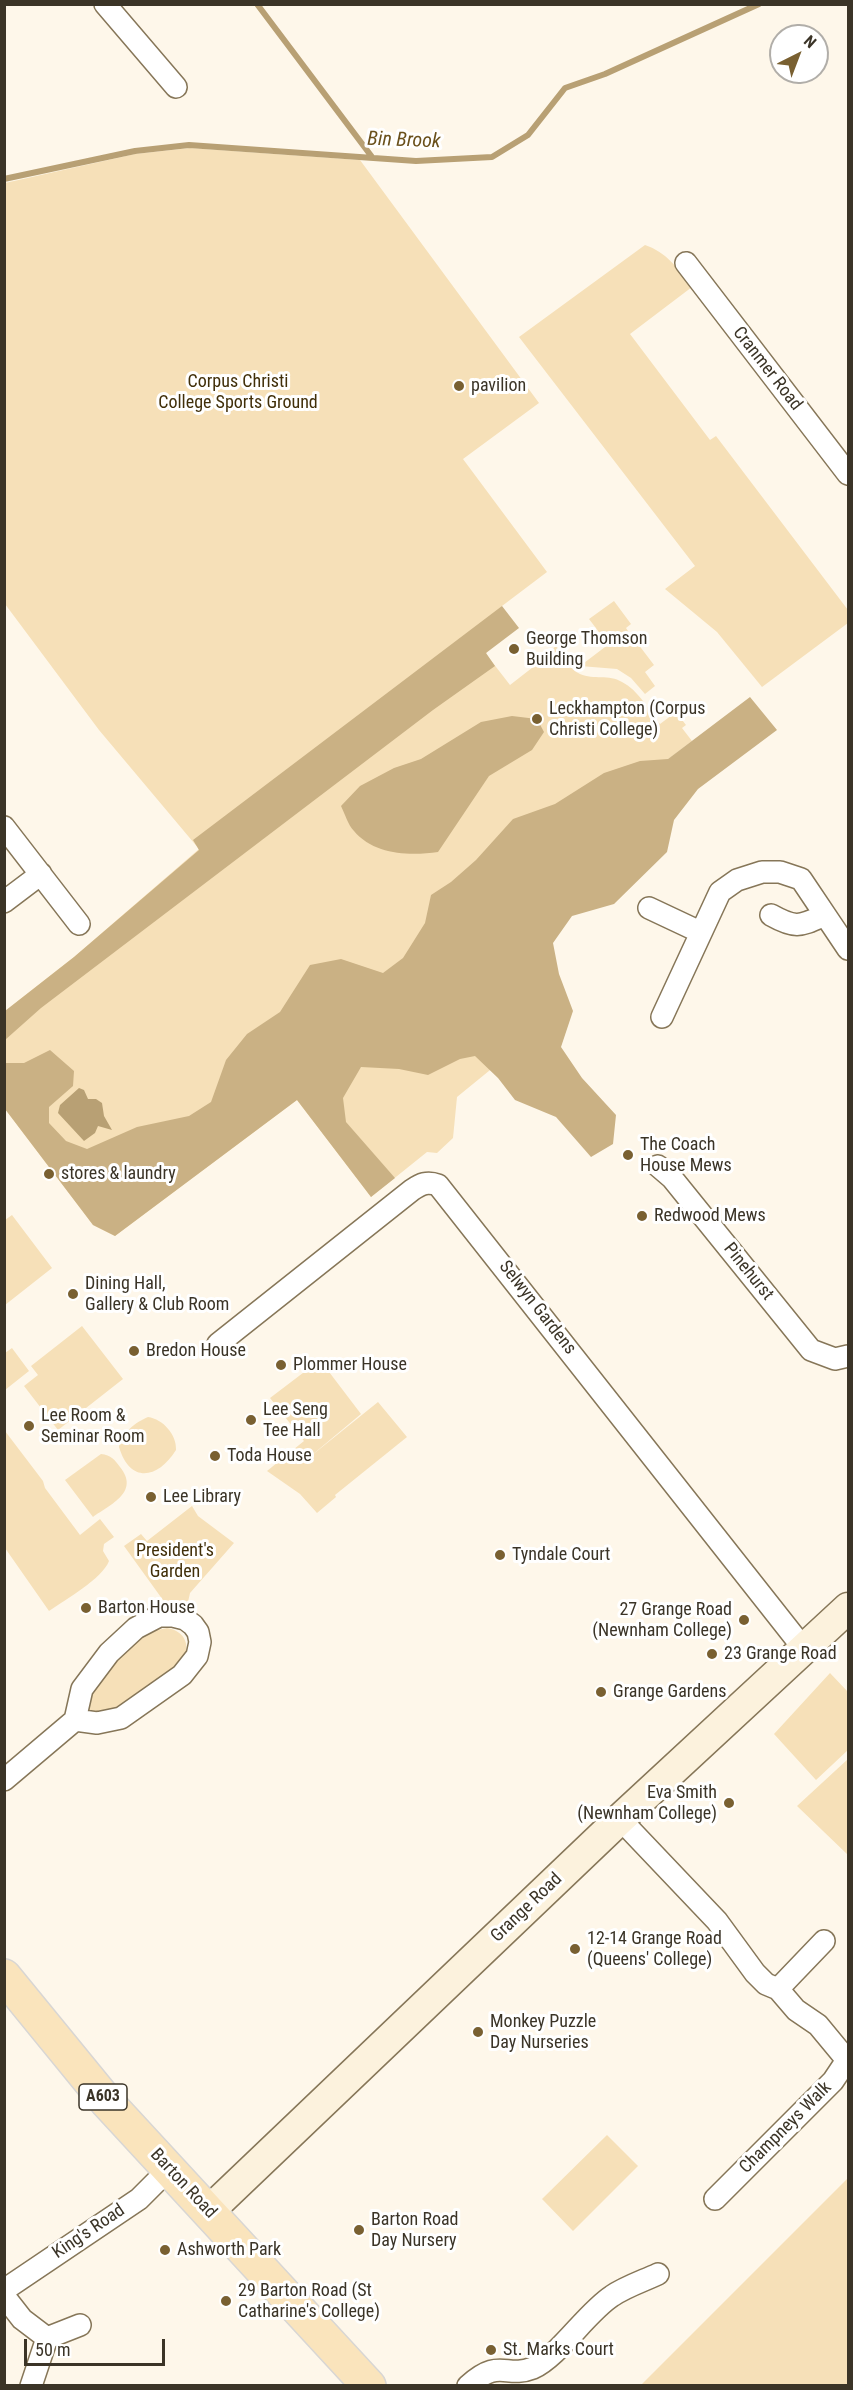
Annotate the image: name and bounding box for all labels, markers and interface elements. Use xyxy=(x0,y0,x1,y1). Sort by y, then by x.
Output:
north arrow xyxy=(769,24,829,84)
text: N xyxy=(800,31,820,52)
water label: Bin Brook xyxy=(367,128,441,154)
street label: Cranmer Road xyxy=(728,323,806,415)
park label: Corpus Christi College Sports Ground xyxy=(158,371,318,413)
place label: pavilion xyxy=(471,375,526,397)
marker: pavilion xyxy=(452,379,466,393)
place label: George Thomson Building xyxy=(526,628,647,670)
marker: George Thomson Building xyxy=(507,642,521,656)
place label: Leckhampton (Corpus Christi College) xyxy=(549,698,705,740)
marker: Leckhampton (Corpus Christi College) xyxy=(530,712,544,726)
place label: The Coach House Mews xyxy=(640,1134,732,1176)
marker: The Coach House Mews xyxy=(621,1148,635,1162)
place label: stores & laundry xyxy=(61,1163,176,1185)
marker: stores & laundry xyxy=(42,1167,56,1181)
place label: Redwood Mews xyxy=(654,1205,766,1227)
marker: Redwood Mews xyxy=(635,1209,649,1223)
street label: Pinehurst xyxy=(718,1239,778,1305)
street label: Selwyn Gardens xyxy=(494,1257,580,1359)
place label: Dining Hall, Gallery & Club Room xyxy=(85,1273,229,1316)
marker: Dining Hall, Gallery & Club Room xyxy=(66,1287,80,1301)
place label: Bredon House xyxy=(146,1340,246,1362)
marker: Bredon House xyxy=(127,1344,141,1358)
place label: Plommer House xyxy=(293,1354,407,1376)
marker: Plommer House xyxy=(274,1358,288,1372)
place label: Lee Seng Tee Hall xyxy=(263,1399,328,1442)
place label: Lee Room & Seminar Room xyxy=(41,1405,145,1448)
marker: Lee Seng Tee Hall xyxy=(244,1413,258,1427)
marker: Lee Room & Seminar Room xyxy=(22,1419,36,1433)
place label: Toda House xyxy=(227,1445,312,1467)
marker: Toda House xyxy=(208,1449,222,1463)
place label: Lee Library xyxy=(163,1486,241,1508)
marker: Lee Library xyxy=(144,1490,158,1504)
park label: President's Garden xyxy=(136,1540,214,1582)
place label: Tyndale Court xyxy=(512,1544,610,1566)
marker: Tyndale Court xyxy=(493,1548,507,1562)
place label: Barton House xyxy=(98,1597,195,1619)
place label: 27 Grange Road (Newnham College) xyxy=(592,1599,732,1642)
marker: Barton House xyxy=(79,1601,93,1615)
marker: 27 Grange Road (Newnham College) xyxy=(737,1613,751,1627)
place label: 23 Grange Road xyxy=(724,1643,837,1665)
marker: 23 Grange Road xyxy=(705,1647,719,1661)
place label: Grange Gardens xyxy=(613,1681,726,1703)
marker: Grange Gardens xyxy=(594,1685,608,1699)
place label: Eva Smith (Newnham College) xyxy=(577,1782,717,1824)
marker: Eva Smith (Newnham College) xyxy=(722,1796,736,1810)
street label: Grange Road xyxy=(487,1869,567,1947)
place label: 12-14 Grange Road (Queens' College) xyxy=(587,1928,722,1970)
marker: 12-14 Grange Road (Queens' College) xyxy=(568,1942,582,1956)
place label: Monkey Puzzle Day Nurseries xyxy=(490,2011,596,2054)
marker: Monkey Puzzle Day Nurseries xyxy=(471,2025,485,2039)
street label: Champneys Walk xyxy=(736,2078,836,2178)
road number: A603 xyxy=(79,2084,127,2110)
street label: Barton Road xyxy=(145,2145,221,2223)
street label: King's Road xyxy=(49,2200,129,2264)
place label: Barton Road Day Nursery xyxy=(371,2209,459,2252)
marker: Barton Road Day Nursery xyxy=(352,2223,366,2237)
place label: Ashworth Park xyxy=(177,2239,281,2261)
marker: Ashworth Park xyxy=(158,2243,172,2257)
place label: 29 Barton Road (St Catharine's College) xyxy=(238,2280,380,2322)
marker: 29 Barton Road (St Catharine's College) xyxy=(219,2294,233,2308)
scale bar xyxy=(27,2327,168,2365)
text: 50 m xyxy=(35,2339,70,2360)
place label: St. Marks Court xyxy=(503,2339,614,2361)
marker: St. Marks Court xyxy=(484,2343,498,2357)

